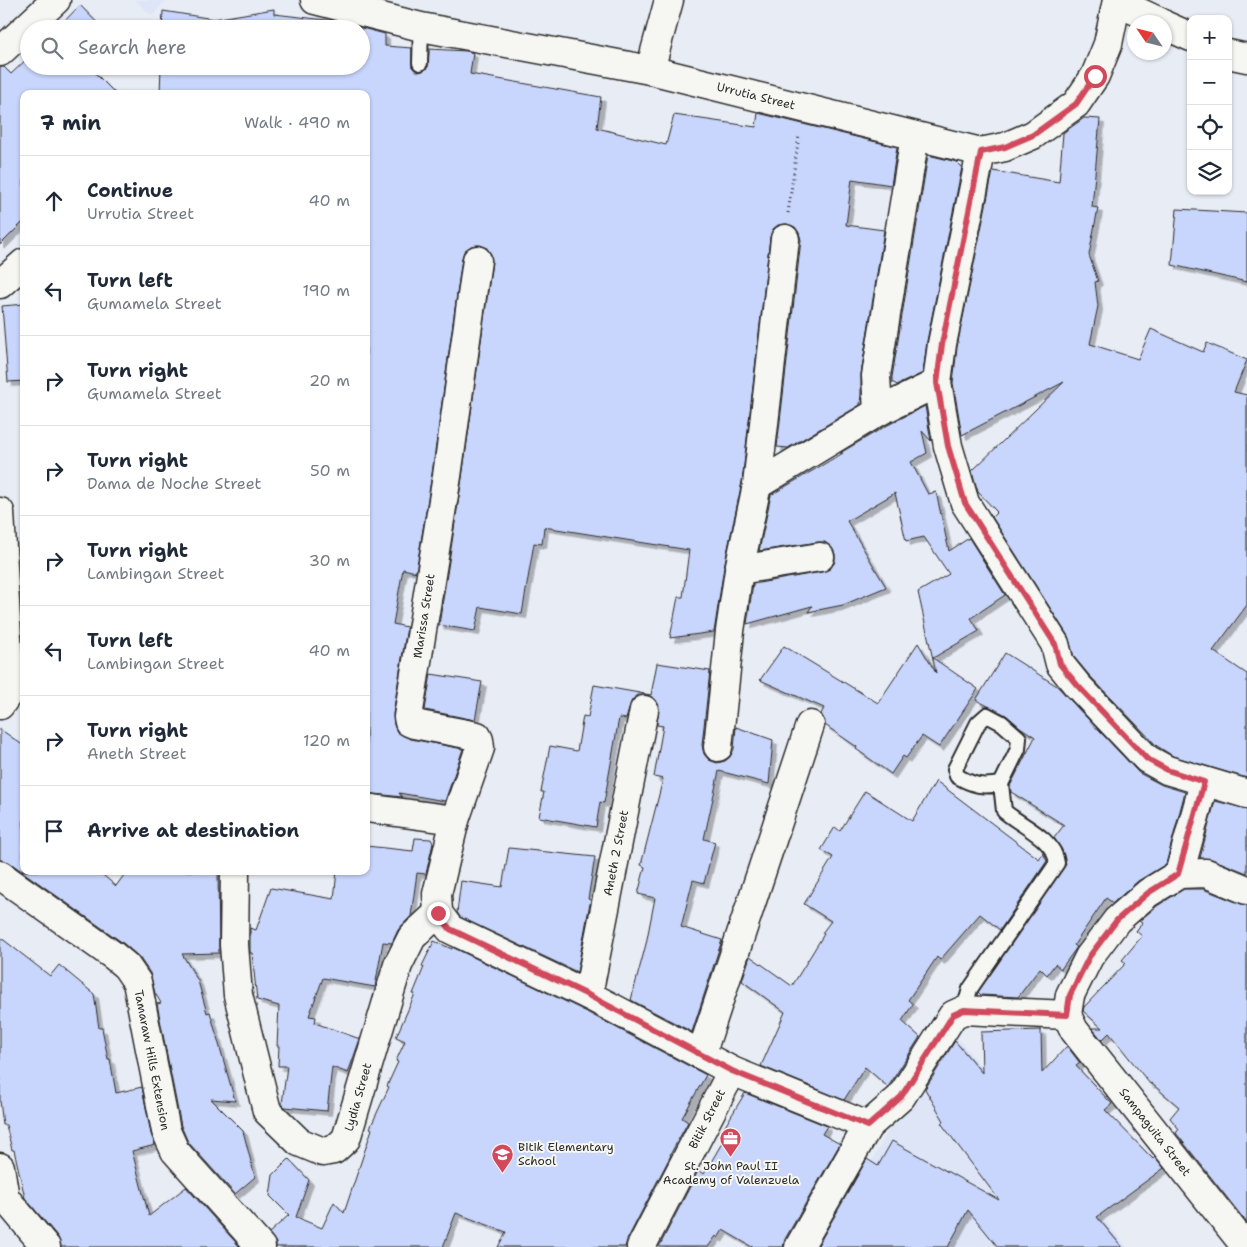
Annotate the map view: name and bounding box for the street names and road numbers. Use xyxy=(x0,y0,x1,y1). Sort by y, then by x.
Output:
street label: Urrutia Street xyxy=(715,79,797,113)
street label: Marissa Street xyxy=(409,573,439,659)
street label: Aneth 2 Street xyxy=(600,809,632,897)
street label: Tamaraw Hills Extension xyxy=(131,988,173,1132)
street label: Lydia Street xyxy=(341,1061,375,1133)
street label: Sampaguita Street xyxy=(1116,1085,1194,1179)
street label: Bitik Street xyxy=(685,1086,729,1152)

